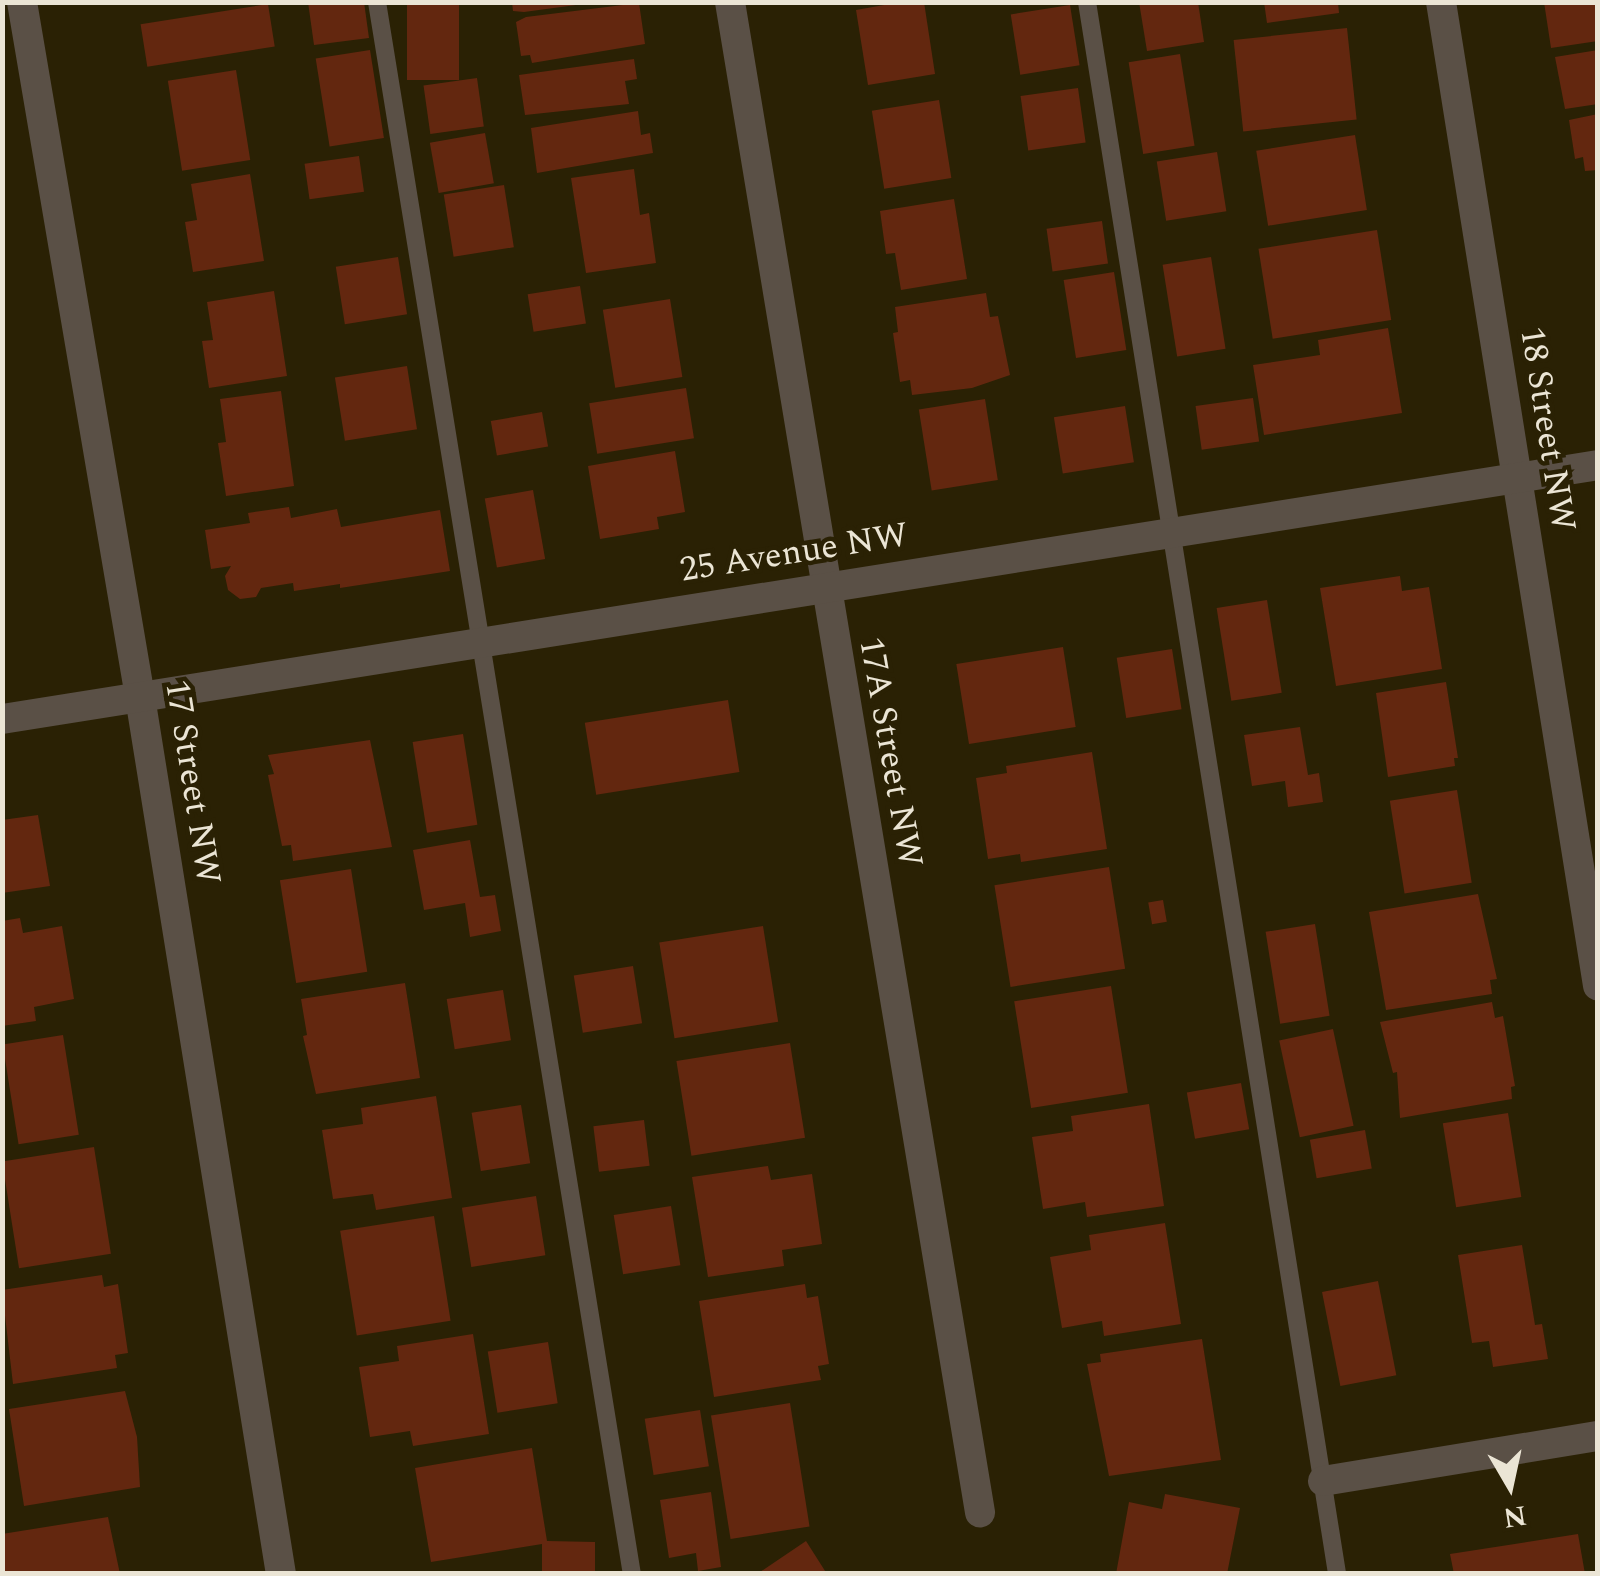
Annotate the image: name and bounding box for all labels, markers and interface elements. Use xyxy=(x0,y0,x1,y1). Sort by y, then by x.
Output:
street label: 18 Street NW xyxy=(1510,324,1584,534)
street label: 25 Avenue NW xyxy=(677,514,911,592)
street label: 17A Street NW xyxy=(849,634,931,870)
street label: 17 Street NW xyxy=(155,677,229,887)
north arrow xyxy=(1460,1436,1560,1536)
text: N xyxy=(1500,1493,1529,1539)

